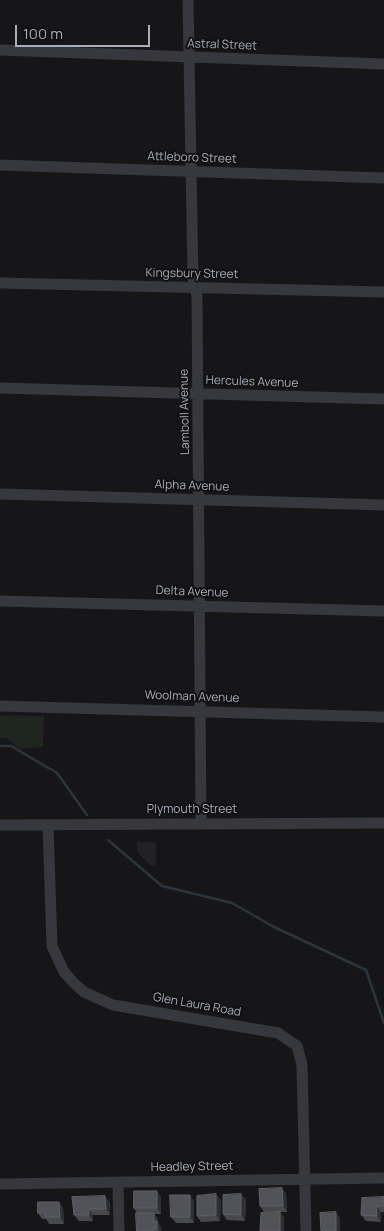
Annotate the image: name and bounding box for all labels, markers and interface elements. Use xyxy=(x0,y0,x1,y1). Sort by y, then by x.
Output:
scale bar xyxy=(18,15,152,47)
text: 100 m xyxy=(23,23,63,44)
street label: Astral Street xyxy=(187,37,257,53)
street label: Attleboro Street xyxy=(147,149,237,167)
street label: Kingsbury Street xyxy=(145,266,239,282)
street label: Lamboll Avenue xyxy=(177,369,193,455)
street label: Hercules Avenue xyxy=(205,373,299,391)
street label: Alpha Avenue xyxy=(154,477,230,495)
street label: Delta Avenue xyxy=(155,584,229,600)
street label: Woolman Avenue xyxy=(144,688,240,706)
street label: Plymouth Street xyxy=(147,803,237,817)
street label: Glen Laura Road xyxy=(152,990,242,1020)
street label: Headley Street xyxy=(151,1159,233,1175)

